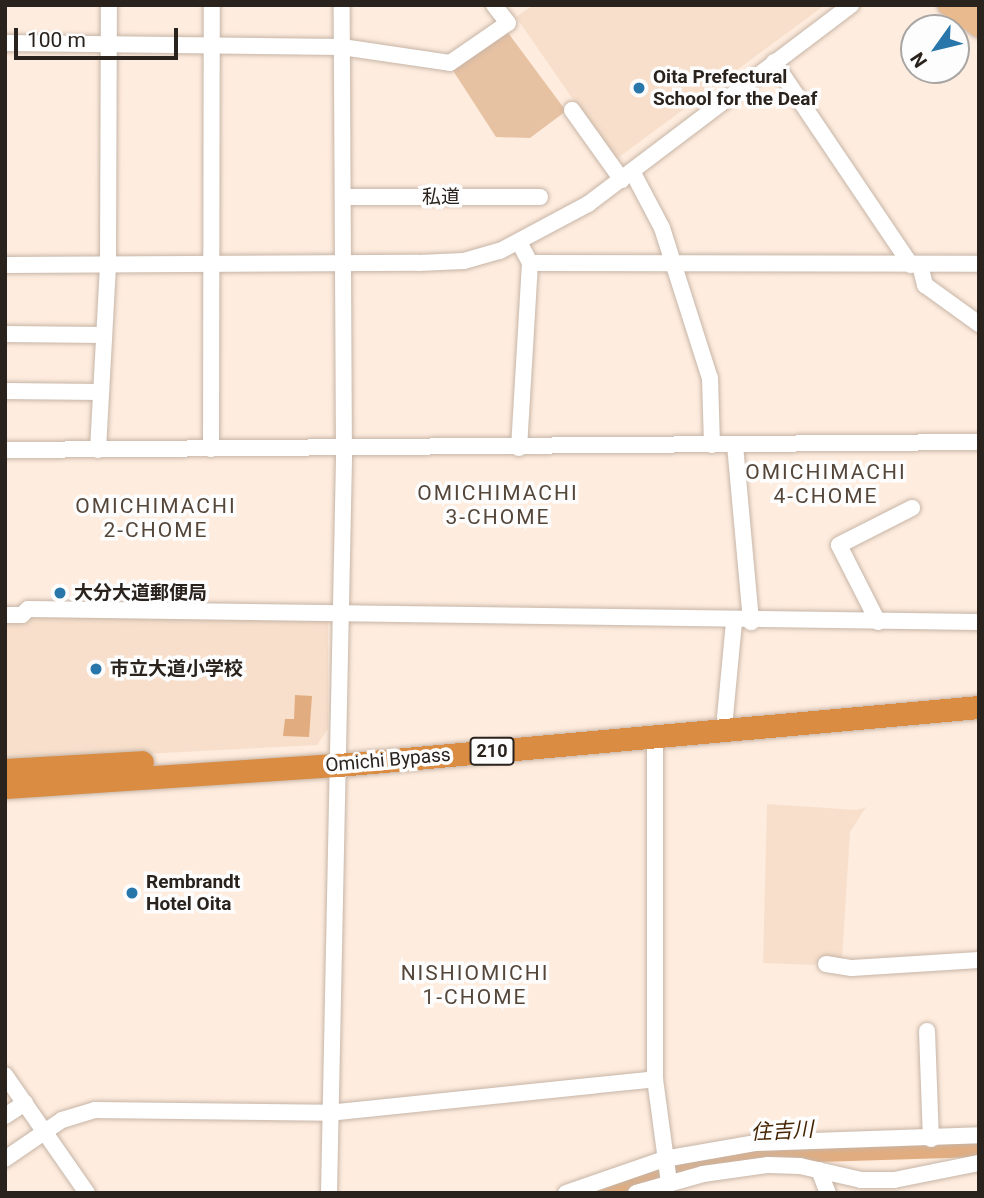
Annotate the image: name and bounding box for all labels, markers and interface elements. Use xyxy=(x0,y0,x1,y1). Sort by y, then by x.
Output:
scale bar xyxy=(18,14,182,58)
north arrow xyxy=(900,14,970,84)
text: 100 m xyxy=(27,28,86,52)
text: N xyxy=(906,48,932,72)
place label: Oita Prefectural School for the Deaf xyxy=(653,66,817,110)
marker: Oita Prefectural School for the Deaf xyxy=(631,80,647,96)
street label: 私道 xyxy=(422,186,460,208)
district label: OMICHIMACHI 4-CHOME xyxy=(747,459,905,509)
district label: OMICHIMACHI 3-CHOME xyxy=(419,480,577,530)
district label: OMICHIMACHI 2-CHOME xyxy=(77,493,235,543)
place label: 大分大道郵便局 xyxy=(74,582,207,604)
marker: 大分大道郵便局 xyxy=(52,585,68,601)
place label: 市立大道小学校 xyxy=(110,658,243,680)
marker: 市立大道小学校 xyxy=(88,661,104,677)
road number: 210 xyxy=(469,736,515,766)
street label: Omichi Bypass xyxy=(324,743,452,777)
place label: Rembrandt Hotel Oita xyxy=(146,871,240,915)
marker: Rembrandt Hotel Oita xyxy=(124,885,140,901)
district label: NISHIOMICHI 1-CHOME xyxy=(402,960,548,1010)
water label: 住吉川 xyxy=(750,1117,814,1145)

